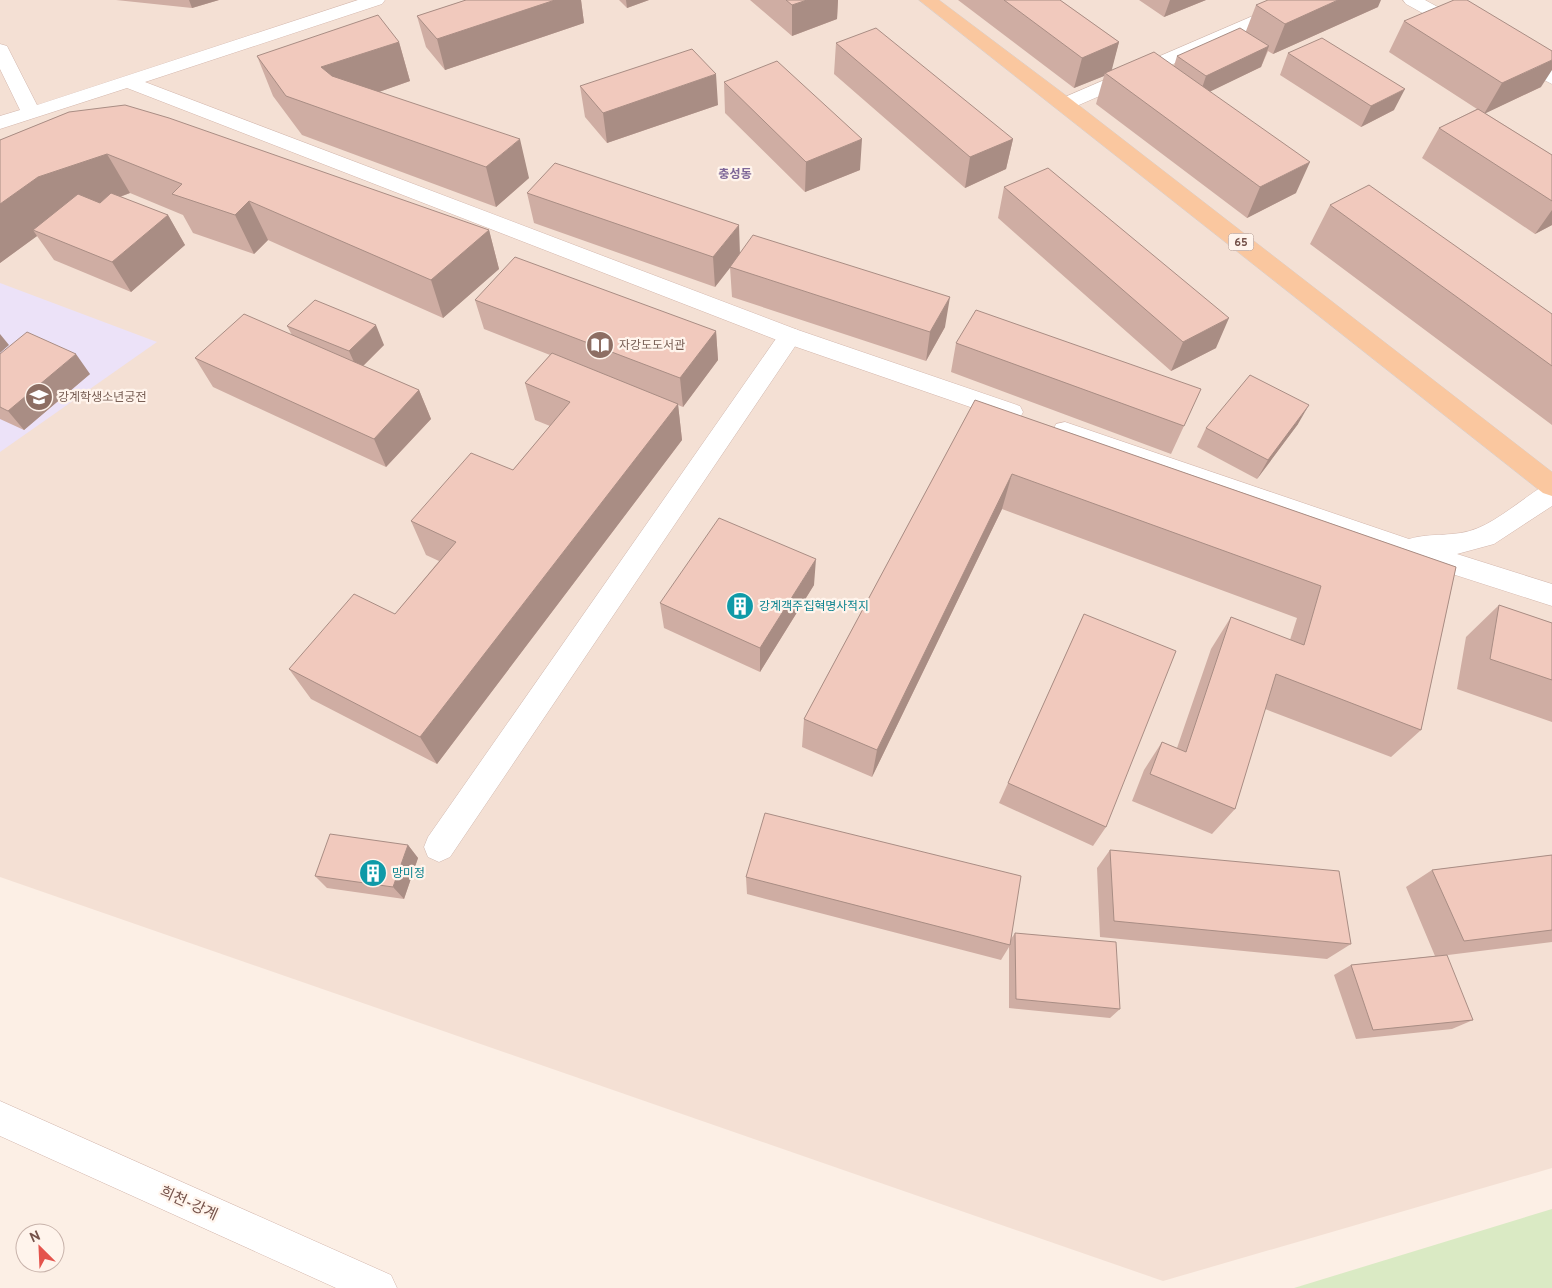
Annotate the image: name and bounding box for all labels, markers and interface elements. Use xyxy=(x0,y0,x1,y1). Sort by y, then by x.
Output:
district label: 충성동 xyxy=(718,167,752,183)
road number: 65 xyxy=(1228,233,1254,250)
library icon: 자강도도서관 xyxy=(585,330,615,360)
place label: 자강도도서관 xyxy=(619,338,685,354)
school or university icon: 강계학생소년궁전 xyxy=(24,382,54,412)
place label: 강계학생소년궁전 xyxy=(58,390,146,406)
building icon: 강계객주집혁명사적지 xyxy=(725,591,755,621)
place label: 강계객주집혁명사적지 xyxy=(759,599,869,615)
building icon: 망미정 xyxy=(358,858,388,888)
place label: 망미정 xyxy=(392,866,425,882)
street label: 희천-강계 xyxy=(157,1182,221,1225)
north arrow xyxy=(15,1223,65,1273)
text: N xyxy=(27,1228,43,1247)

